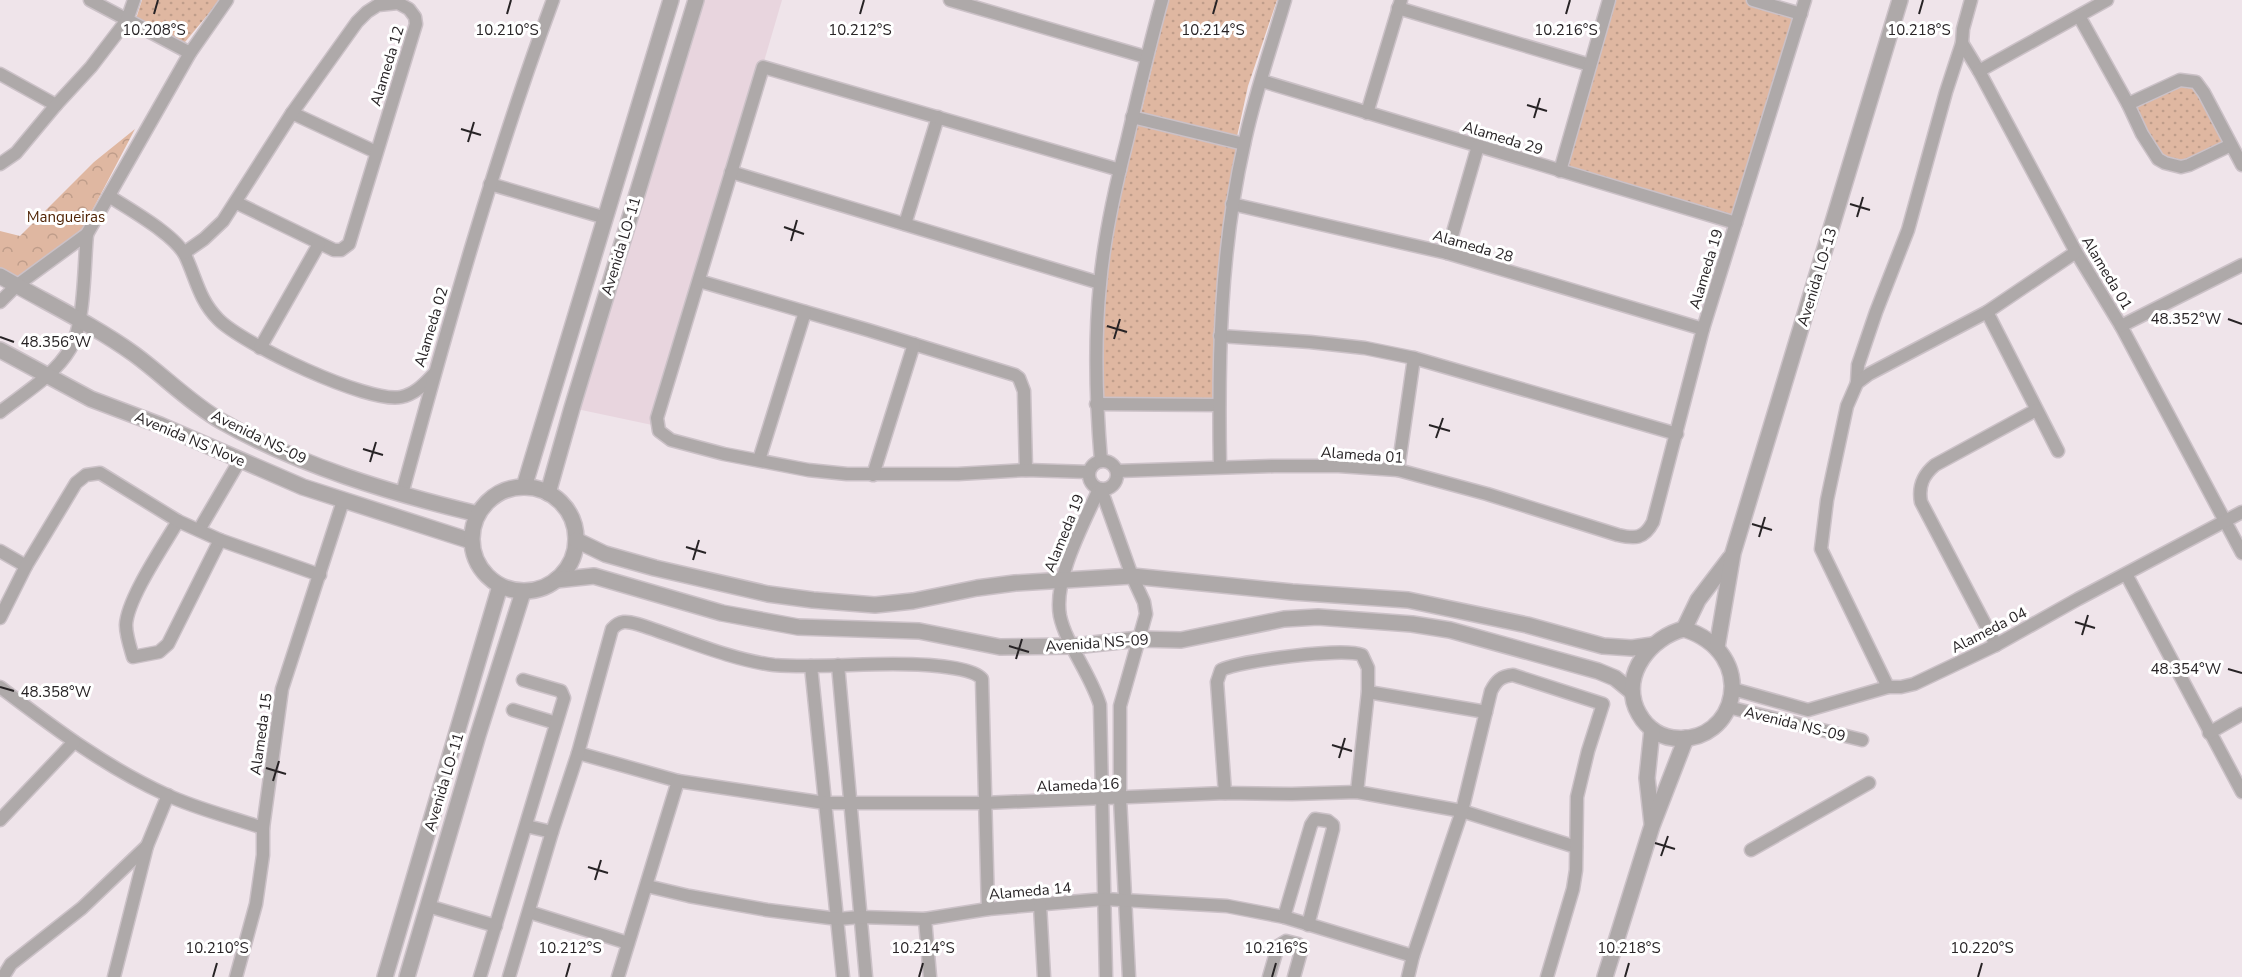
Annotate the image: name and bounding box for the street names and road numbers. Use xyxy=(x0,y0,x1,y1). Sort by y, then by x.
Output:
street label: Alameda 12 xyxy=(365,24,409,108)
street label: Alameda 29 xyxy=(1461,116,1545,160)
street label: Avenida LO-11 xyxy=(597,194,645,298)
street label: Alameda 28 xyxy=(1430,225,1516,267)
street label: Avenida LO-13 xyxy=(1793,225,1841,329)
street label: Alameda 19 xyxy=(1684,227,1728,311)
street label: Alameda 01 xyxy=(2077,232,2137,314)
street label: Alameda 02 xyxy=(409,285,453,369)
street label: Avenida NS-09 xyxy=(208,405,310,469)
street label: Avenida NS Nove xyxy=(132,407,248,471)
street label: Alameda 01 xyxy=(1320,442,1404,468)
street label: Alameda 19 xyxy=(1039,491,1089,575)
street label: Alameda 04 xyxy=(1948,602,2030,658)
street label: Avenida NS-09 xyxy=(1045,629,1149,657)
street label: Alameda 15 xyxy=(245,692,277,776)
street label: Avenida NS-09 xyxy=(1742,702,1848,746)
street label: Avenida LO-11 xyxy=(420,730,468,834)
street label: Alameda 16 xyxy=(1036,774,1120,796)
street label: Alameda 14 xyxy=(988,877,1072,905)

